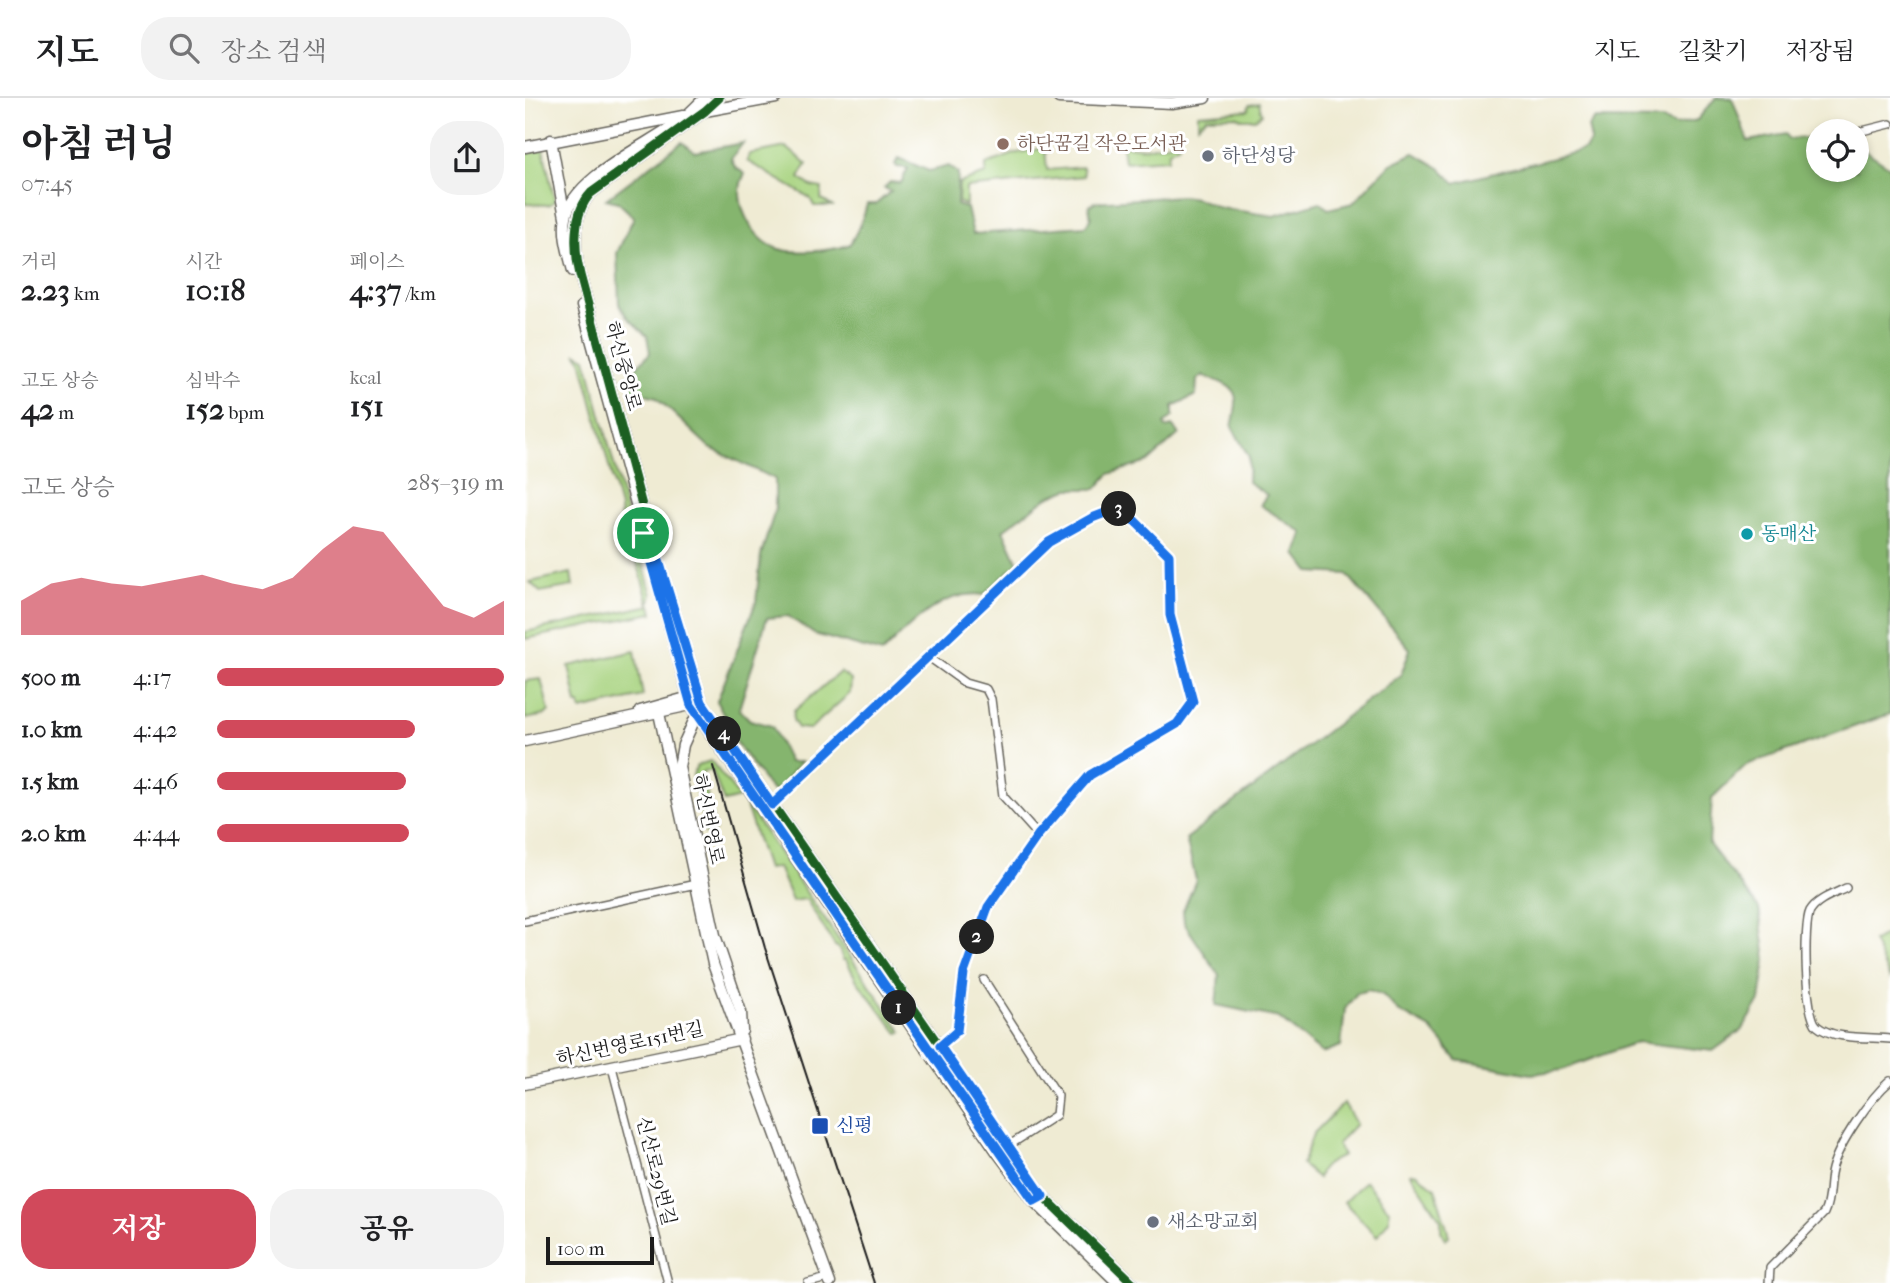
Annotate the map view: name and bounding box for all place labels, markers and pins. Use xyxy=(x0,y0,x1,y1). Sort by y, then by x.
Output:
place label: 하단꿈길 작은도서관 xyxy=(1017,133,1187,155)
marker: 하단꿈길 작은도서관 xyxy=(995,136,1011,152)
place label: 하단성당 xyxy=(1222,145,1296,167)
marker: 하단성당 xyxy=(1200,148,1216,164)
pin: 3 xyxy=(1101,492,1137,526)
pin xyxy=(613,503,673,563)
place label: 동매산 xyxy=(1761,523,1817,545)
marker: 동매산 xyxy=(1739,526,1755,542)
pin: 4 xyxy=(707,716,741,752)
pin: 2 xyxy=(959,920,995,954)
pin: 1 xyxy=(881,990,917,1026)
place label: 신평 xyxy=(836,1115,873,1137)
marker: 신평 xyxy=(810,1116,830,1136)
place label: 새소망교회 xyxy=(1167,1211,1259,1233)
marker: 새소망교회 xyxy=(1145,1214,1161,1230)

